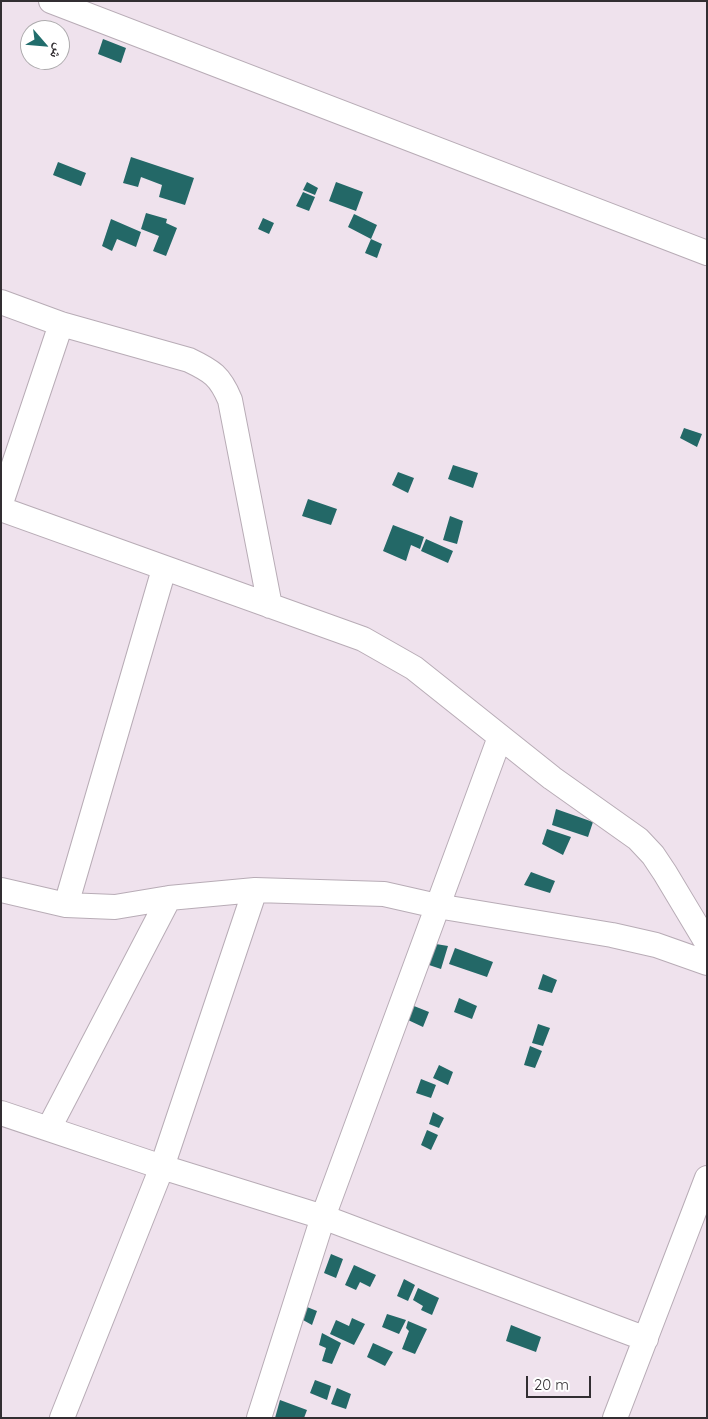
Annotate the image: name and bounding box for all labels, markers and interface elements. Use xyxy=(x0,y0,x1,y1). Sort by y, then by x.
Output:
north arrow xyxy=(20,20,70,70)
text: ش xyxy=(46,41,69,62)
scale bar xyxy=(528,1366,593,1398)
text: 20 m xyxy=(534,1375,569,1394)

